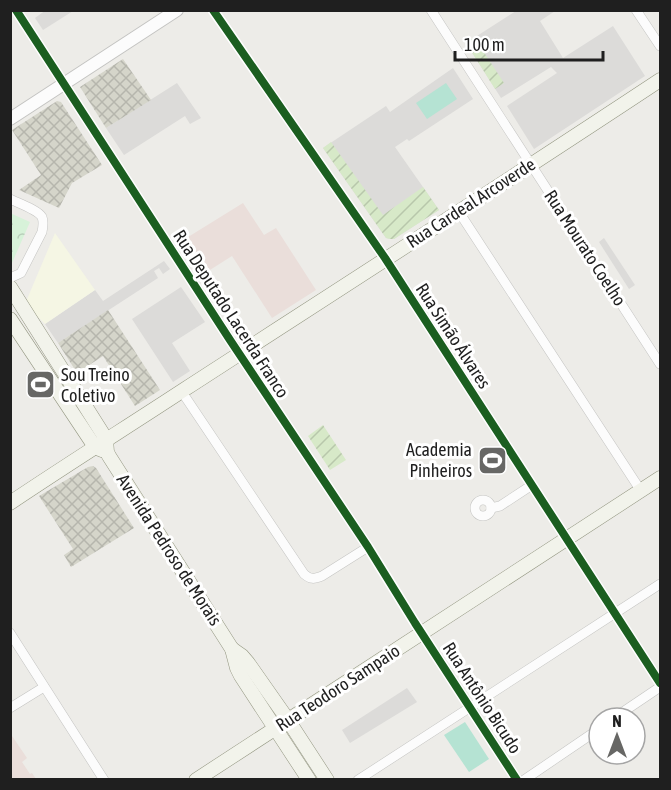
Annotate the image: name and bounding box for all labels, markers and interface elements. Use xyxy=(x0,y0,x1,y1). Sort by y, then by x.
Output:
scale bar xyxy=(455,24,604,62)
text: 100 m xyxy=(464,34,505,55)
street label: Rua Cardeal Arcoverde xyxy=(402,153,539,252)
street label: Rua Mourato Coelho xyxy=(540,186,631,310)
street label: Rua Deputado Lacerda Franco xyxy=(169,226,294,402)
street label: Rua Simão Álvares xyxy=(412,279,495,392)
place label: Sou Treino Coletivo xyxy=(61,364,130,406)
sports icon: Sou Treino Coletivo xyxy=(24,369,56,401)
place label: Academia Pinheiros xyxy=(406,439,472,481)
sports icon: Academia Pinheiros xyxy=(477,444,509,476)
street label: Avenida Pedroso de Morais xyxy=(113,470,226,629)
street label: Rua Antônio Bicudo xyxy=(439,638,526,757)
street label: Rua Teodoro Sampaio xyxy=(272,640,404,735)
north arrow xyxy=(587,706,647,766)
text: N xyxy=(612,712,622,730)

